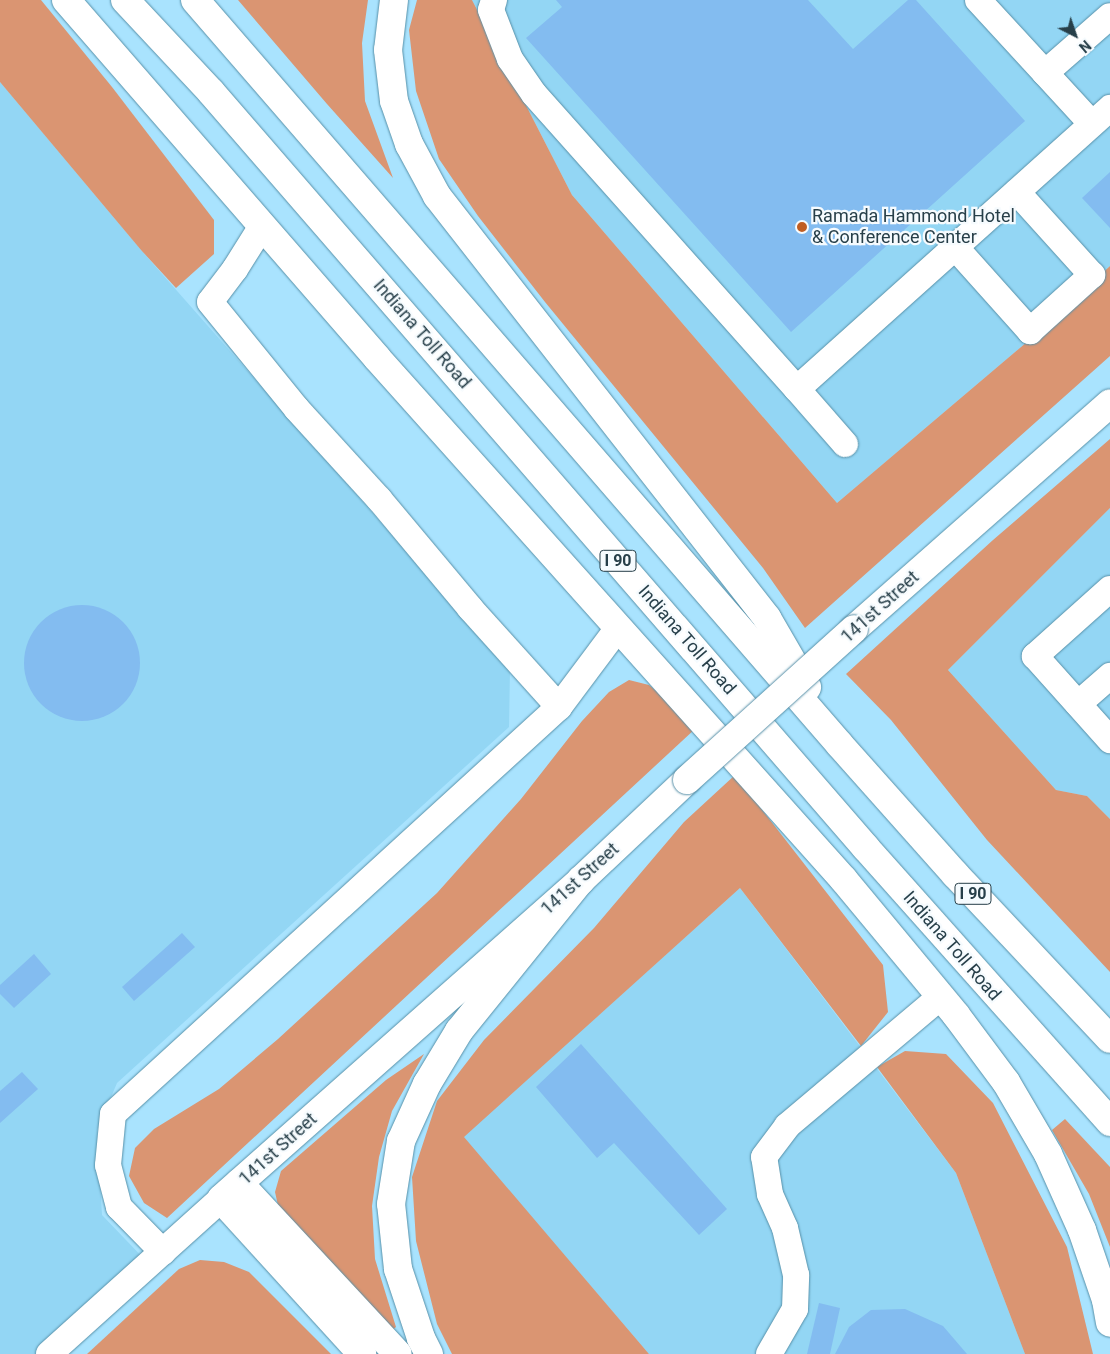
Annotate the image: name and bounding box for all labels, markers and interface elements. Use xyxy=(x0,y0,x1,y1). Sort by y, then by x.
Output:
north arrow xyxy=(1050,10,1100,60)
text: N xyxy=(1076,37,1094,56)
place label: Ramada Hammond Hotel & Conference Center xyxy=(812,206,1015,248)
marker: Ramada Hammond Hotel & Conference Center xyxy=(796,221,808,233)
street label: Indiana Toll Road xyxy=(369,275,475,393)
road number: I 90 xyxy=(599,548,637,574)
street label: 141st Street xyxy=(837,566,923,648)
street label: Indiana Toll Road xyxy=(634,581,740,699)
street label: 141st Street xyxy=(537,838,623,920)
road number: I 90 xyxy=(954,881,992,908)
street label: Indiana Toll Road xyxy=(899,887,1005,1005)
street label: 141st Street xyxy=(235,1108,321,1190)

